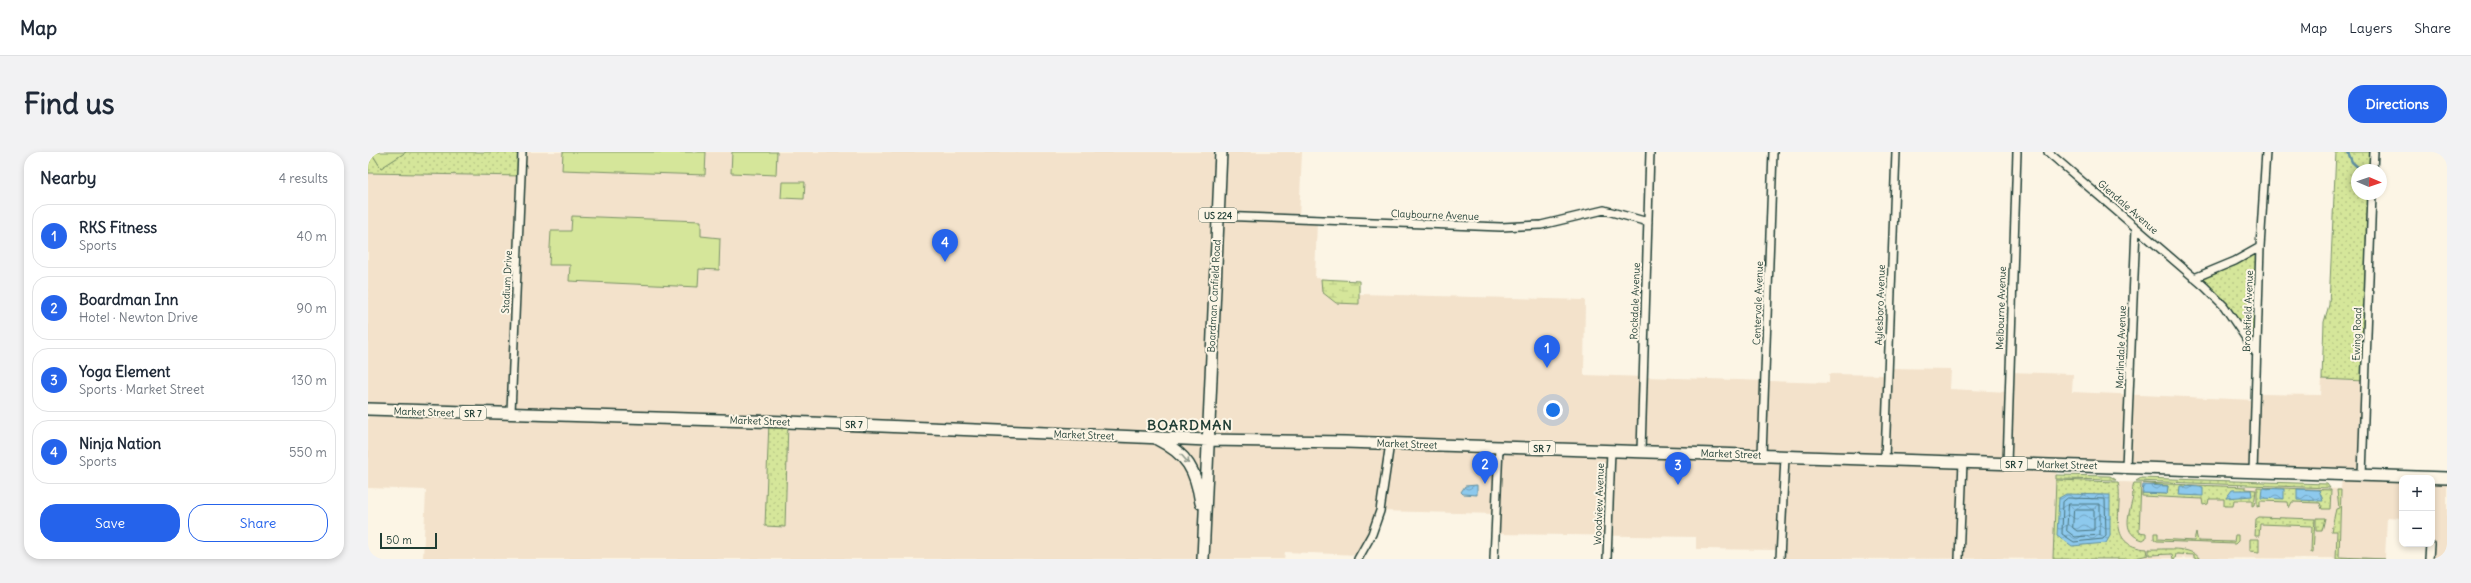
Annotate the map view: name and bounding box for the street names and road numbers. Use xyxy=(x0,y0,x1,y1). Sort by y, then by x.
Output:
street label: Glendale Avenue xyxy=(2095,177,2161,237)
street label: Claybourne Avenue xyxy=(1391,207,1479,223)
road number: US 224 xyxy=(1199,208,1237,222)
street label: Boardman Canfield Road xyxy=(1205,239,1223,353)
street label: Stadium Drive xyxy=(499,250,515,314)
street label: Centervale Avenue xyxy=(1750,261,1766,345)
street label: Rockdale Avenue xyxy=(1627,262,1643,340)
street label: Aylesboro Avenue xyxy=(1872,264,1888,346)
street label: Melbourne Avenue xyxy=(1993,266,2009,350)
street label: Brookfield Avenue xyxy=(2240,270,2256,352)
street label: Marlindale Avenue xyxy=(2113,305,2129,389)
street label: Ewing Road xyxy=(2350,307,2364,361)
street label: Market Street xyxy=(393,404,455,420)
road number: SR 7 xyxy=(460,406,486,420)
street label: Market Street xyxy=(729,413,791,429)
road number: SR 7 xyxy=(841,417,867,431)
street label: Market Street xyxy=(1053,427,1115,443)
street label: Market Street xyxy=(1376,436,1438,452)
road number: SR 7 xyxy=(1529,441,1555,455)
street label: Market Street xyxy=(1700,446,1762,462)
road number: SR 7 xyxy=(2001,457,2027,471)
street label: Market Street xyxy=(2037,458,2098,472)
street label: Woodview Avenue xyxy=(1591,463,1607,545)

